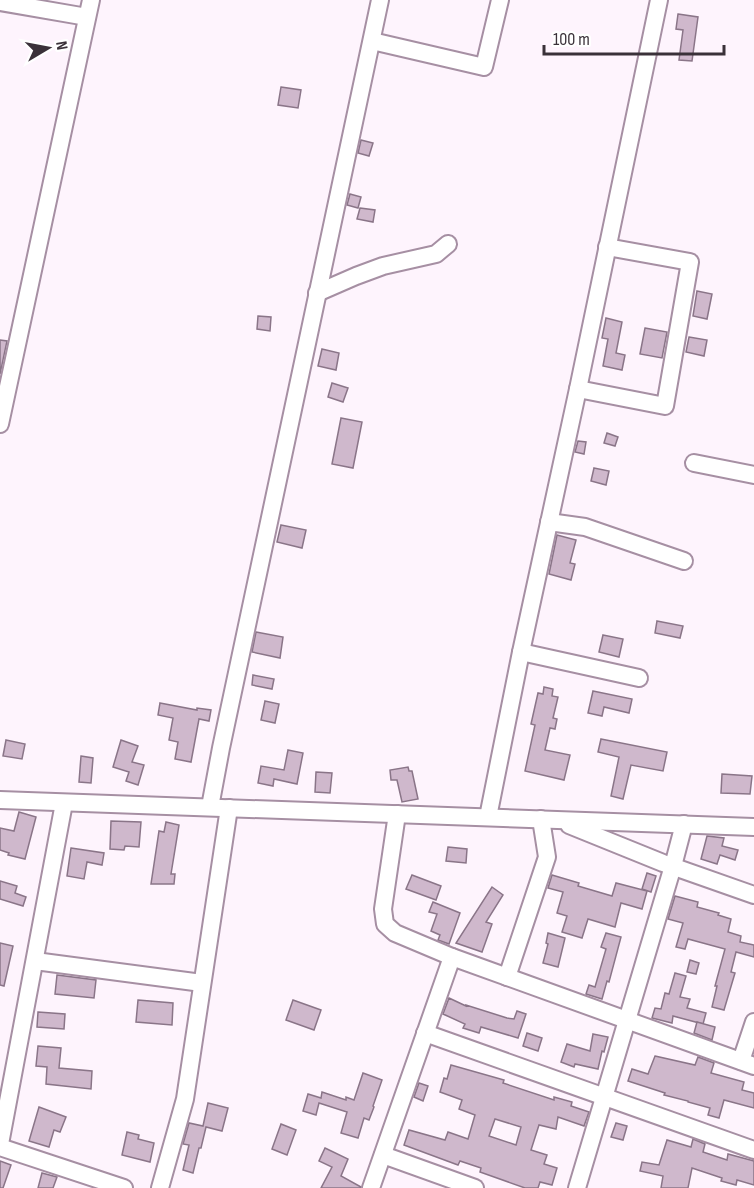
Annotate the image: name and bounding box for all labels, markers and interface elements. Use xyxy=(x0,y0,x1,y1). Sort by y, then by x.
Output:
north arrow xyxy=(18,18,78,78)
scale bar xyxy=(544,18,724,56)
text: 100 m xyxy=(553,29,590,50)
text: N xyxy=(51,40,71,52)

